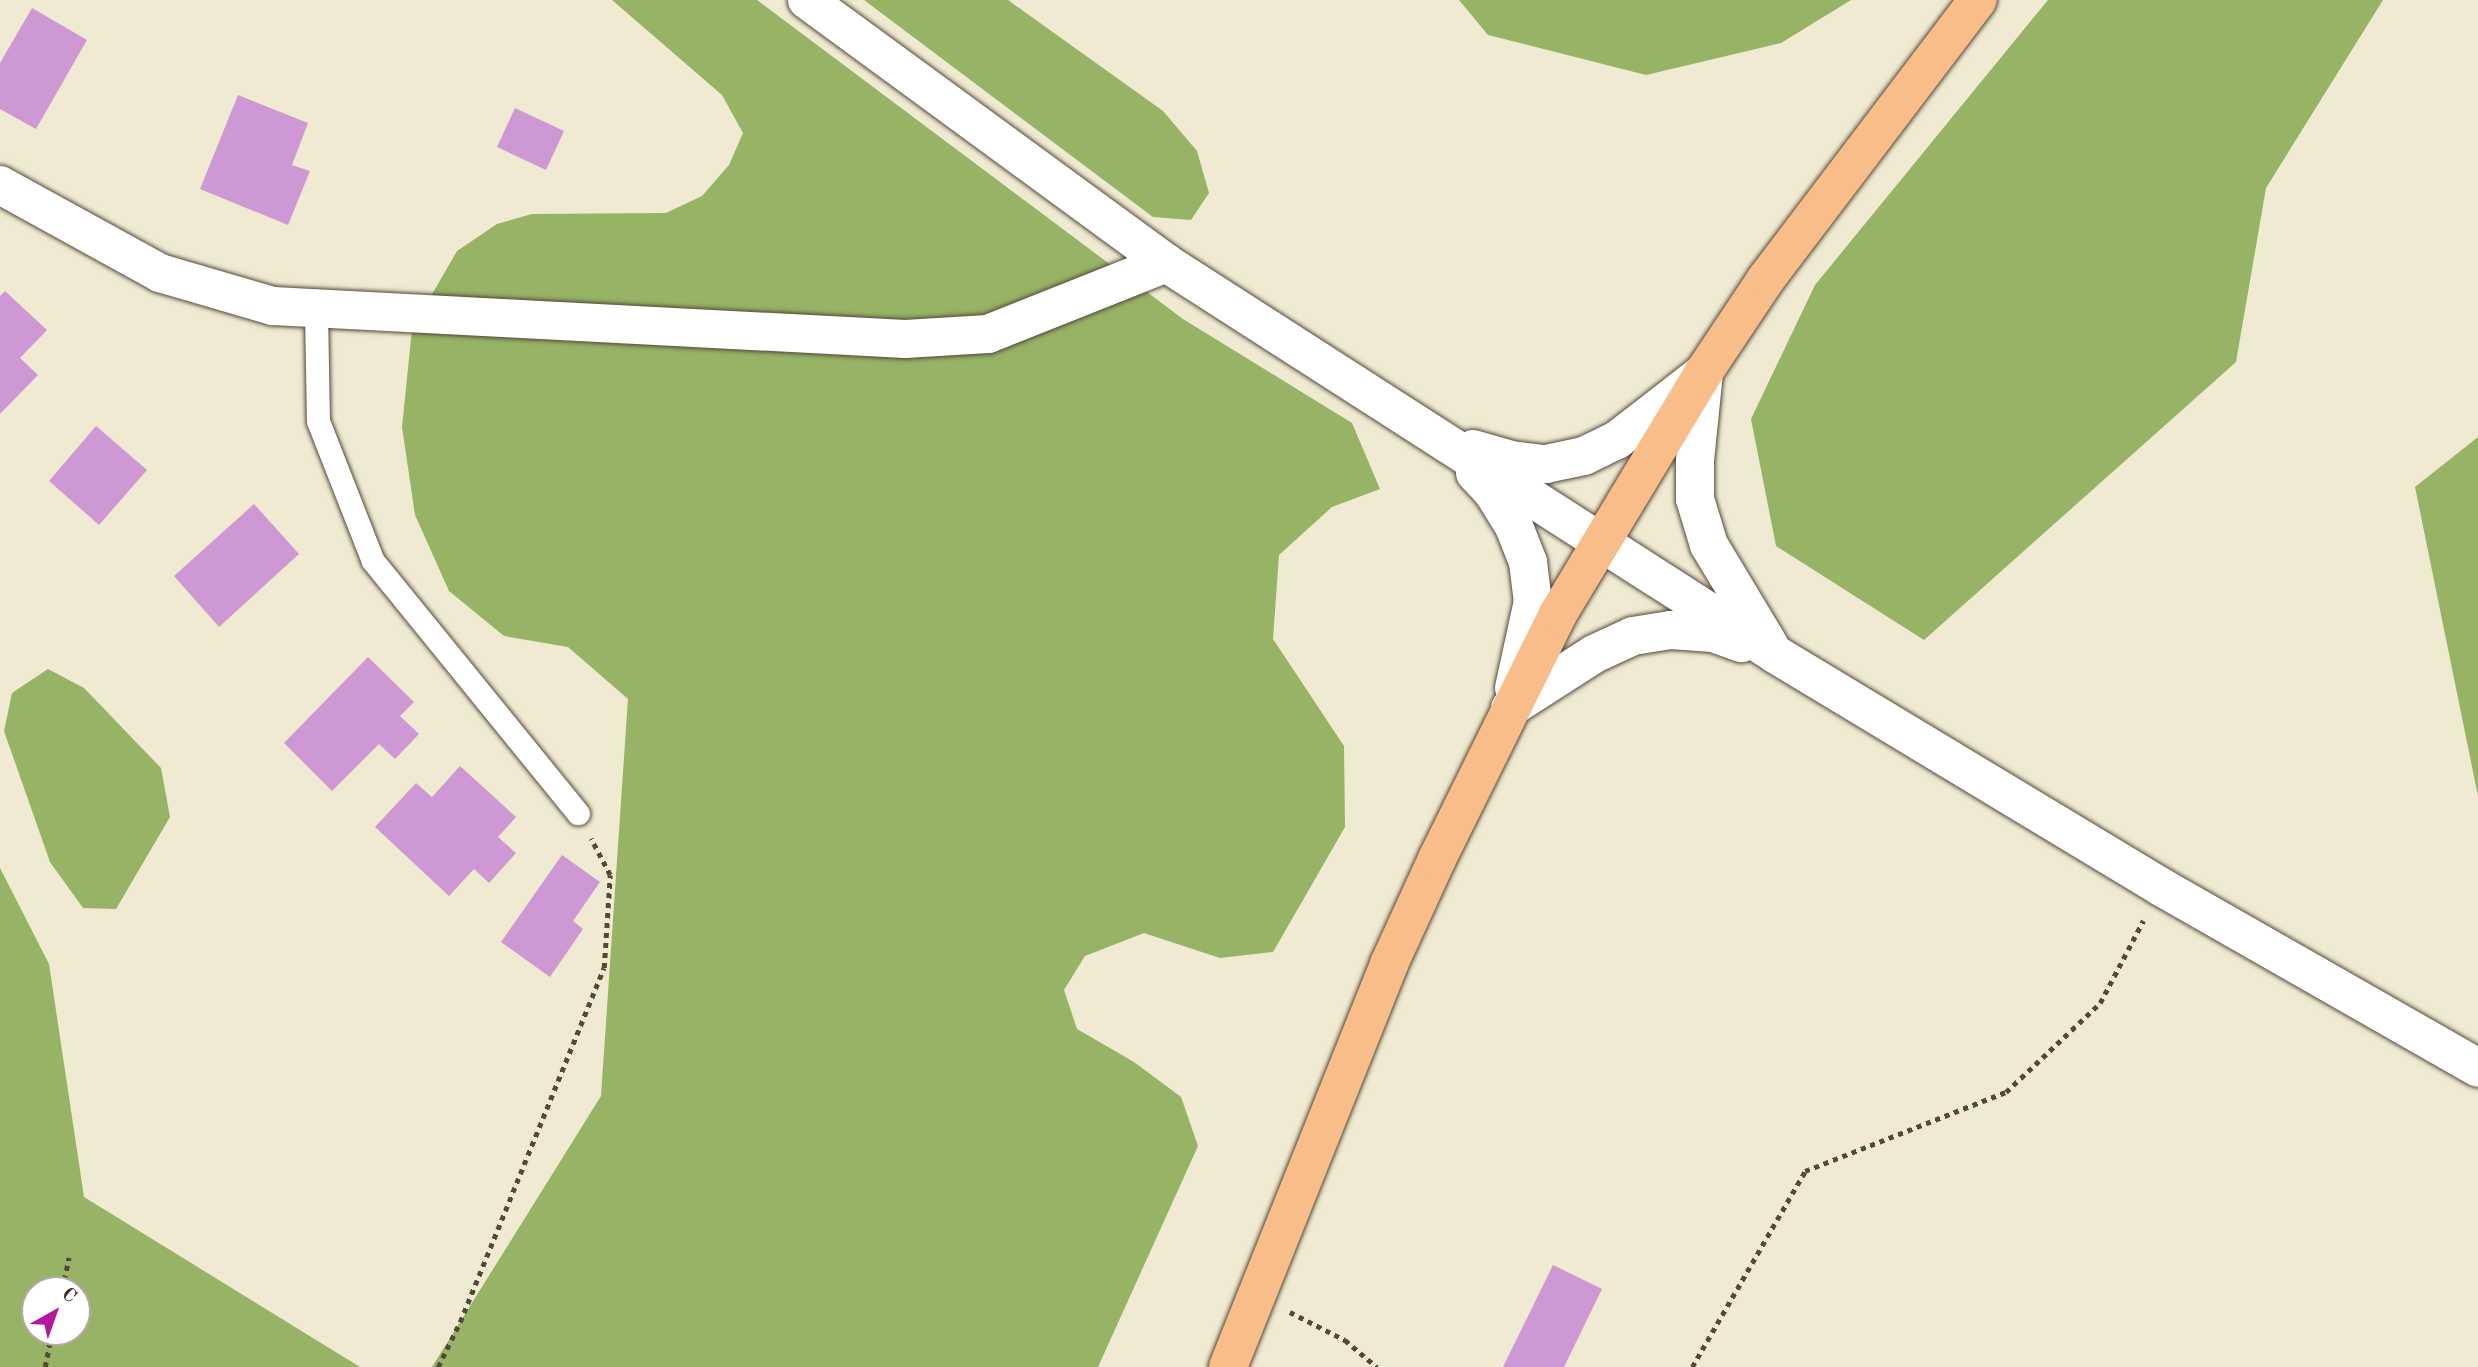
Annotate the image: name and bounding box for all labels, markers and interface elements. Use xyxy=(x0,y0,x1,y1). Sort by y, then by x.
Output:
north arrow xyxy=(21,1276,91,1346)
text: С xyxy=(58,1285,79,1307)

